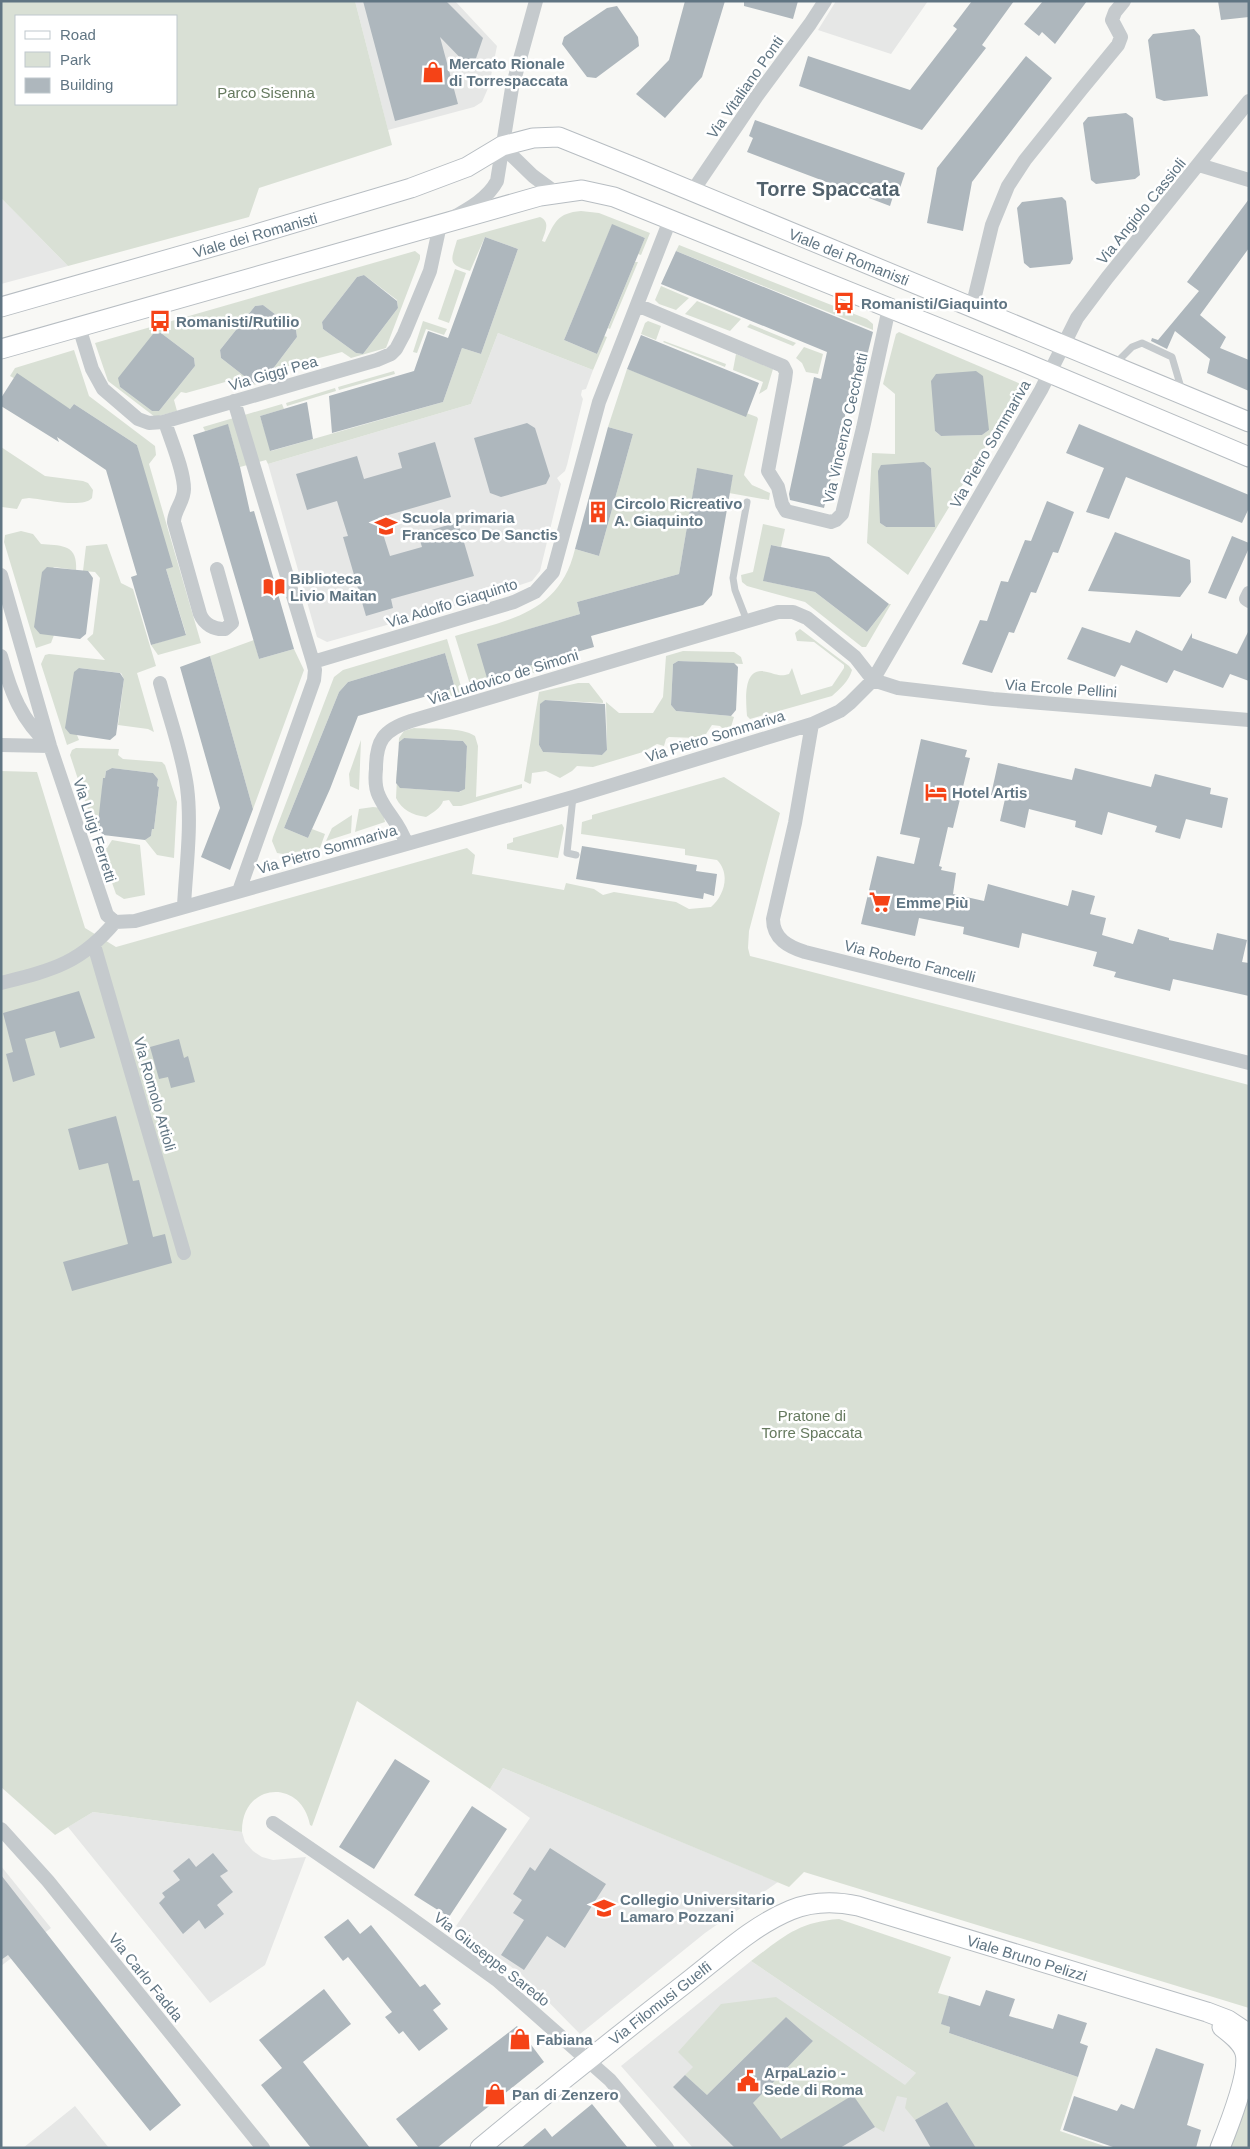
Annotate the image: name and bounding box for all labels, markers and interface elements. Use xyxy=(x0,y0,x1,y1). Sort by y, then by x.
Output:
legend xyxy=(15,15,178,105)
text: Road xyxy=(60,26,96,43)
street label: Via Vitaliano Ponti xyxy=(703,32,787,142)
text: Park xyxy=(60,51,91,68)
place label: Mercato Rionale di Torrespaccata xyxy=(449,55,569,89)
shop icon: Mercato Rionale di Torrespaccata xyxy=(420,59,446,85)
text: Building xyxy=(60,76,113,93)
park label: Parco Sisenna xyxy=(217,84,315,101)
street label: Via Angiolo Cassioli xyxy=(1093,155,1189,267)
district label: Torre Spaccata xyxy=(756,178,900,200)
street label: Viale dei Romanisti xyxy=(191,209,319,261)
street label: Viale dei Romanisti xyxy=(786,225,912,289)
bus stop icon: Romanisti/Giaquinto xyxy=(831,290,857,316)
place label: Romanisti/Giaquinto xyxy=(861,295,1008,312)
bus stop icon: Romanisti/Rutilio xyxy=(147,308,173,334)
place label: Romanisti/Rutilio xyxy=(176,313,299,330)
street label: Via Vincenzo Cecchetti xyxy=(819,351,871,505)
street label: Via Giggi Pea xyxy=(227,352,320,394)
street label: Via Pietro Sommariva xyxy=(946,376,1034,511)
place label: Circolo Ricreativo A. Giaquinto xyxy=(614,495,742,529)
building icon: Circolo Ricreativo A. Giaquinto xyxy=(585,499,611,525)
place label: Scuola primaria Francesco De Sanctis xyxy=(402,509,558,543)
school or university icon: Scuola primaria Francesco De Sanctis xyxy=(373,513,399,539)
place label: Biblioteca Livio Maitan xyxy=(290,570,377,604)
library icon: Biblioteca Livio Maitan xyxy=(261,574,287,600)
street label: Via Adolfo Giaquinto xyxy=(385,575,519,631)
street label: Via Ludovico de Simoni xyxy=(426,646,580,708)
street label: Via Ercole Pellini xyxy=(1004,676,1118,700)
street label: Via Pietro Sommariva xyxy=(643,707,787,765)
street label: Via Luigi Ferretti xyxy=(70,776,120,884)
hotel icon: Hotel Artis xyxy=(923,779,949,805)
place label: Hotel Artis xyxy=(952,784,1027,801)
street label: Via Pietro Sommariva xyxy=(255,821,400,877)
supermarket icon: Emme Più xyxy=(867,889,893,915)
place label: Emme Più xyxy=(896,894,969,911)
street label: Via Roberto Fancelli xyxy=(843,936,977,986)
street label: Via Romolo Artioli xyxy=(131,1035,179,1153)
park label: Pratone di Torre Spaccata xyxy=(762,1407,863,1441)
place label: Collegio Universitario Lamaro Pozzani xyxy=(620,1891,775,1925)
school or university icon: Collegio Universitario Lamaro Pozzani xyxy=(591,1895,617,1921)
street label: Via Giuseppe Saredo xyxy=(431,1908,553,2010)
street label: Via Carlo Fadda xyxy=(105,1930,187,2025)
street label: Viale Bruno Pelizzi xyxy=(965,1932,1089,1984)
street label: Via Filomusi Guelfi xyxy=(606,1958,714,2048)
shop icon: Fabiana xyxy=(507,2026,533,2052)
place label: Fabiana xyxy=(536,2031,593,2048)
place label: ArpaLazio - Sede di Roma xyxy=(764,2064,864,2098)
public building icon: ArpaLazio - Sede di Roma xyxy=(735,2068,761,2094)
shop icon: Pan di Zenzero xyxy=(482,2081,508,2107)
place label: Pan di Zenzero xyxy=(512,2086,619,2103)

